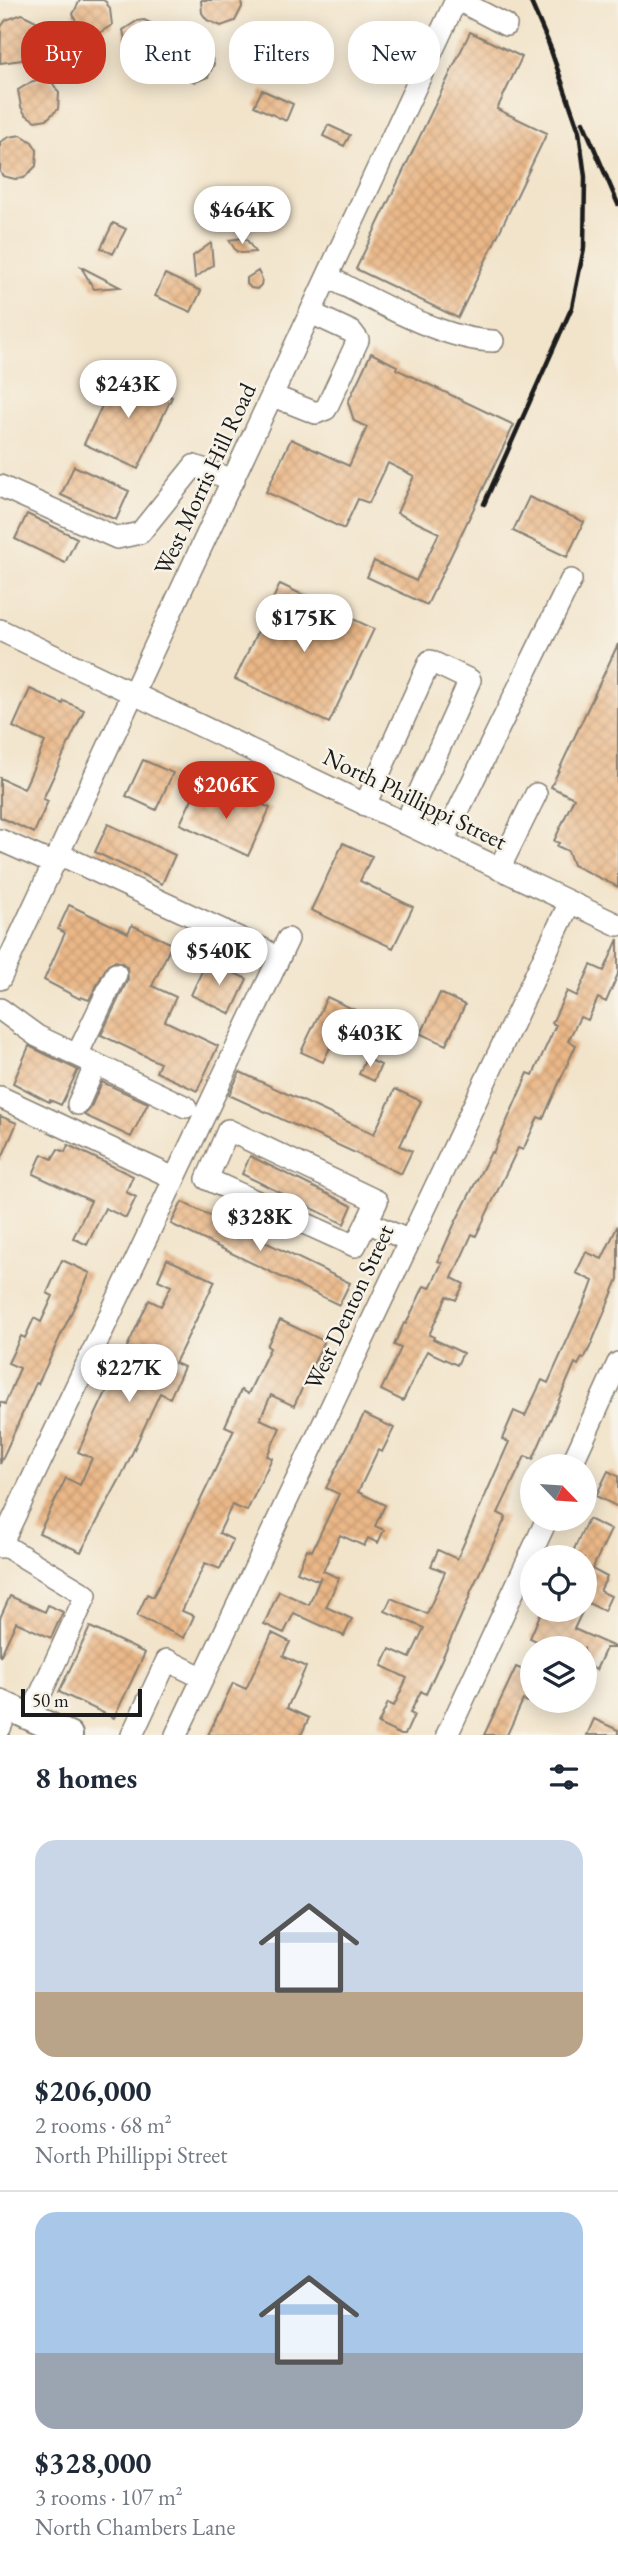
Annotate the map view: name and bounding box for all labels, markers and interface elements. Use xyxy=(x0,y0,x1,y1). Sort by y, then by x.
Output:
chip: Buy xyxy=(21,21,106,84)
chip: Rent xyxy=(120,21,215,84)
chip: Filters xyxy=(229,21,334,84)
chip: New xyxy=(348,21,440,84)
pin: $464K xyxy=(193,187,291,246)
text: $464K xyxy=(210,194,274,224)
pin: $243K xyxy=(79,360,177,420)
text: $243K xyxy=(96,368,160,398)
street label: West Morris Hill Road xyxy=(146,377,263,580)
pin: $175K xyxy=(255,594,353,654)
text: $175K xyxy=(272,602,336,632)
street label: North Phillippi Street xyxy=(318,741,513,857)
pin: $206K xyxy=(177,762,275,821)
text: $206K xyxy=(194,769,258,799)
pin: $540K xyxy=(170,928,268,987)
text: $540K xyxy=(187,935,251,965)
pin: $403K xyxy=(321,1010,419,1069)
text: $403K xyxy=(338,1017,402,1047)
pin: $328K xyxy=(211,1194,309,1253)
text: $328K xyxy=(228,1201,292,1231)
street label: West Denton Street xyxy=(297,1219,401,1394)
pin: $227K xyxy=(80,1344,178,1404)
text: $227K xyxy=(97,1352,161,1382)
north arrow xyxy=(520,1454,597,1531)
map controls xyxy=(520,1454,597,1713)
button: locate xyxy=(520,1545,597,1622)
button: layers xyxy=(520,1636,597,1713)
scale bar xyxy=(21,1686,142,1718)
text: 50 m xyxy=(32,1688,69,1713)
text: 8 homes xyxy=(35,1758,137,1797)
icon: filters xyxy=(545,1758,583,1796)
icon: home xyxy=(246,1885,372,2011)
text: $206,000 xyxy=(35,2071,151,2110)
text: 2 rooms · 68 m² xyxy=(35,2110,172,2140)
text: North Phillippi Street xyxy=(35,2140,227,2170)
icon: home xyxy=(246,2257,372,2383)
text: $328,000 xyxy=(35,2443,151,2482)
text: 3 rooms · 107 m² xyxy=(35,2482,183,2512)
text: North Chambers Lane xyxy=(35,2512,235,2542)

